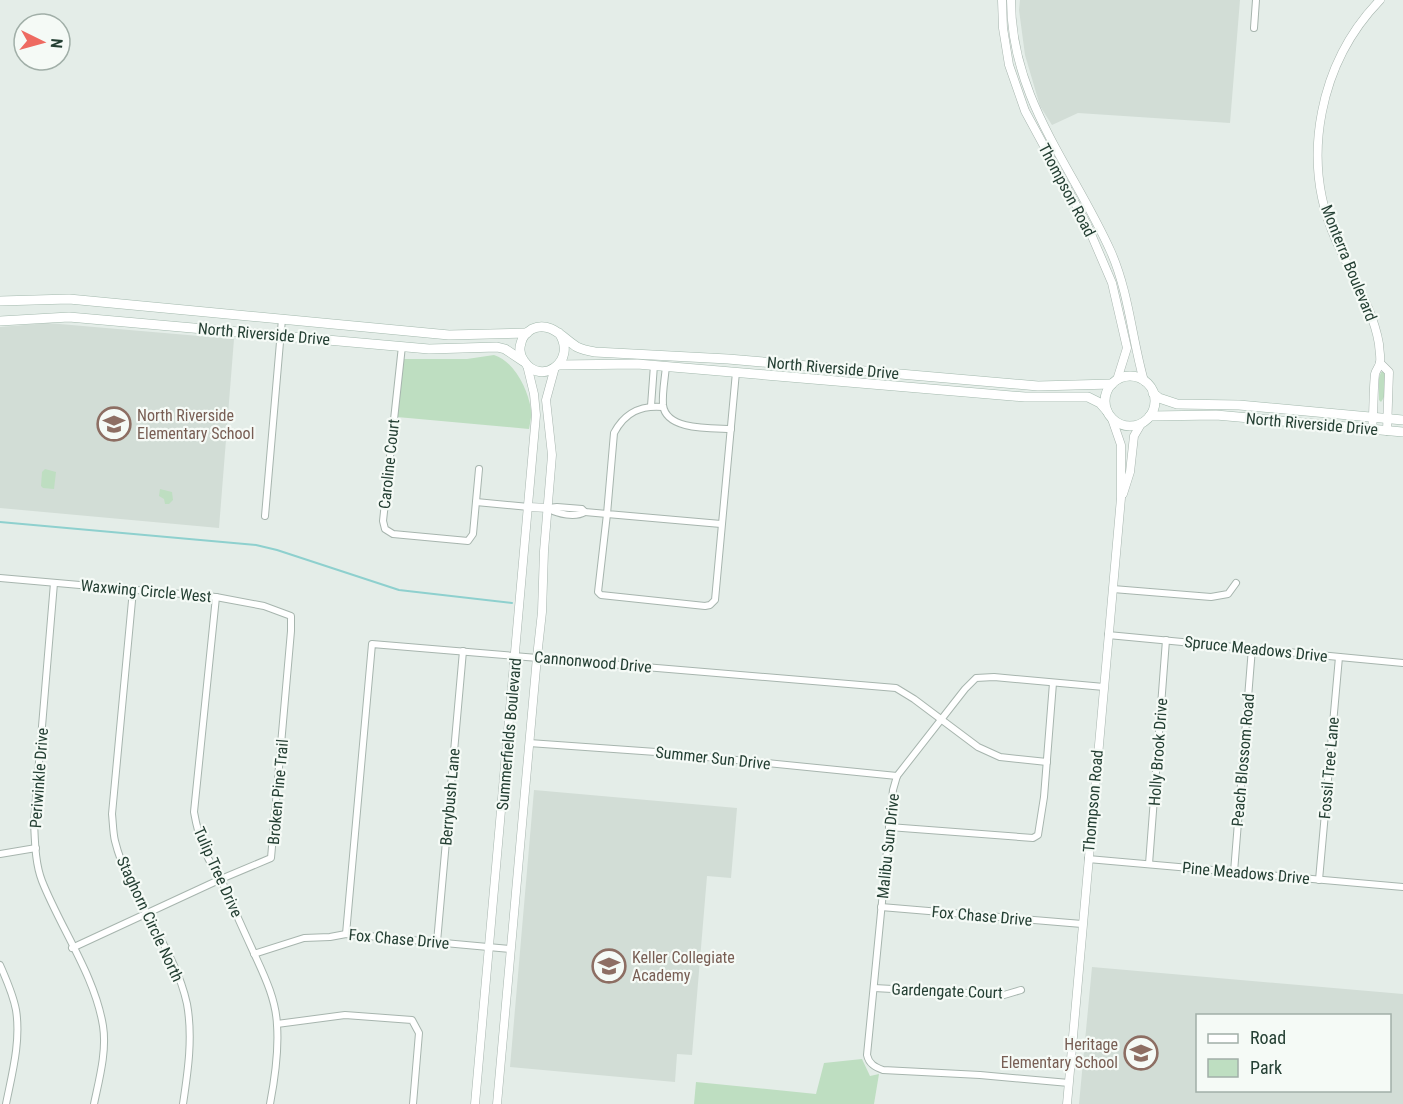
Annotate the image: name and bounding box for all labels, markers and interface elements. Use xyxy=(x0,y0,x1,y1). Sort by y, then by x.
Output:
north arrow xyxy=(12,12,72,72)
text: N xyxy=(47,38,66,49)
street label: Thompson Road xyxy=(1034,140,1100,240)
street label: Monterra Boulevard xyxy=(1317,202,1381,324)
street label: North Riverside Drive xyxy=(197,319,331,349)
street label: North Riverside Drive xyxy=(766,353,900,383)
school or university icon: North Riverside Elementary School xyxy=(96,406,132,442)
place label: North Riverside Elementary School xyxy=(137,406,254,443)
street label: North Riverside Drive xyxy=(1245,409,1379,439)
street label: Caroline Court xyxy=(375,418,403,510)
street label: Waxwing Circle West xyxy=(80,576,212,606)
street label: Spruce Meadows Drive xyxy=(1183,632,1329,666)
street label: Cannonwood Drive xyxy=(533,647,653,677)
street label: Summerfields Boulevard xyxy=(493,657,525,811)
street label: Peach Blossom Road xyxy=(1228,693,1258,827)
street label: Holly Brook Drive xyxy=(1145,697,1171,807)
street label: Fossil Tree Lane xyxy=(1315,716,1343,820)
street label: Periwinkle Drive xyxy=(26,727,52,829)
street label: Broken Pine Trail xyxy=(264,738,292,846)
street label: Summer Sun Drive xyxy=(655,743,771,773)
street label: Berrybush Lane xyxy=(436,748,464,846)
street label: Thompson Road xyxy=(1079,749,1107,853)
street label: Malibu Sun Drive xyxy=(873,792,903,900)
street label: Tulip Tree Drive xyxy=(190,824,246,920)
street label: Staghorn Circle North xyxy=(113,853,187,985)
street label: Pine Meadows Drive xyxy=(1181,858,1311,888)
street label: Fox Chase Drive xyxy=(931,902,1033,930)
street label: Fox Chase Drive xyxy=(348,925,450,953)
school or university icon: Keller Collegiate Academy xyxy=(591,948,627,984)
place label: Keller Collegiate Academy xyxy=(632,948,735,985)
street label: Gardengate Court xyxy=(891,980,1003,1002)
legend xyxy=(1196,1014,1391,1092)
text: Road xyxy=(1250,1027,1286,1048)
place label: Heritage Elementary School xyxy=(1001,1035,1118,1072)
school or university icon: Heritage Elementary School xyxy=(1123,1035,1159,1071)
text: Park xyxy=(1250,1057,1282,1078)

